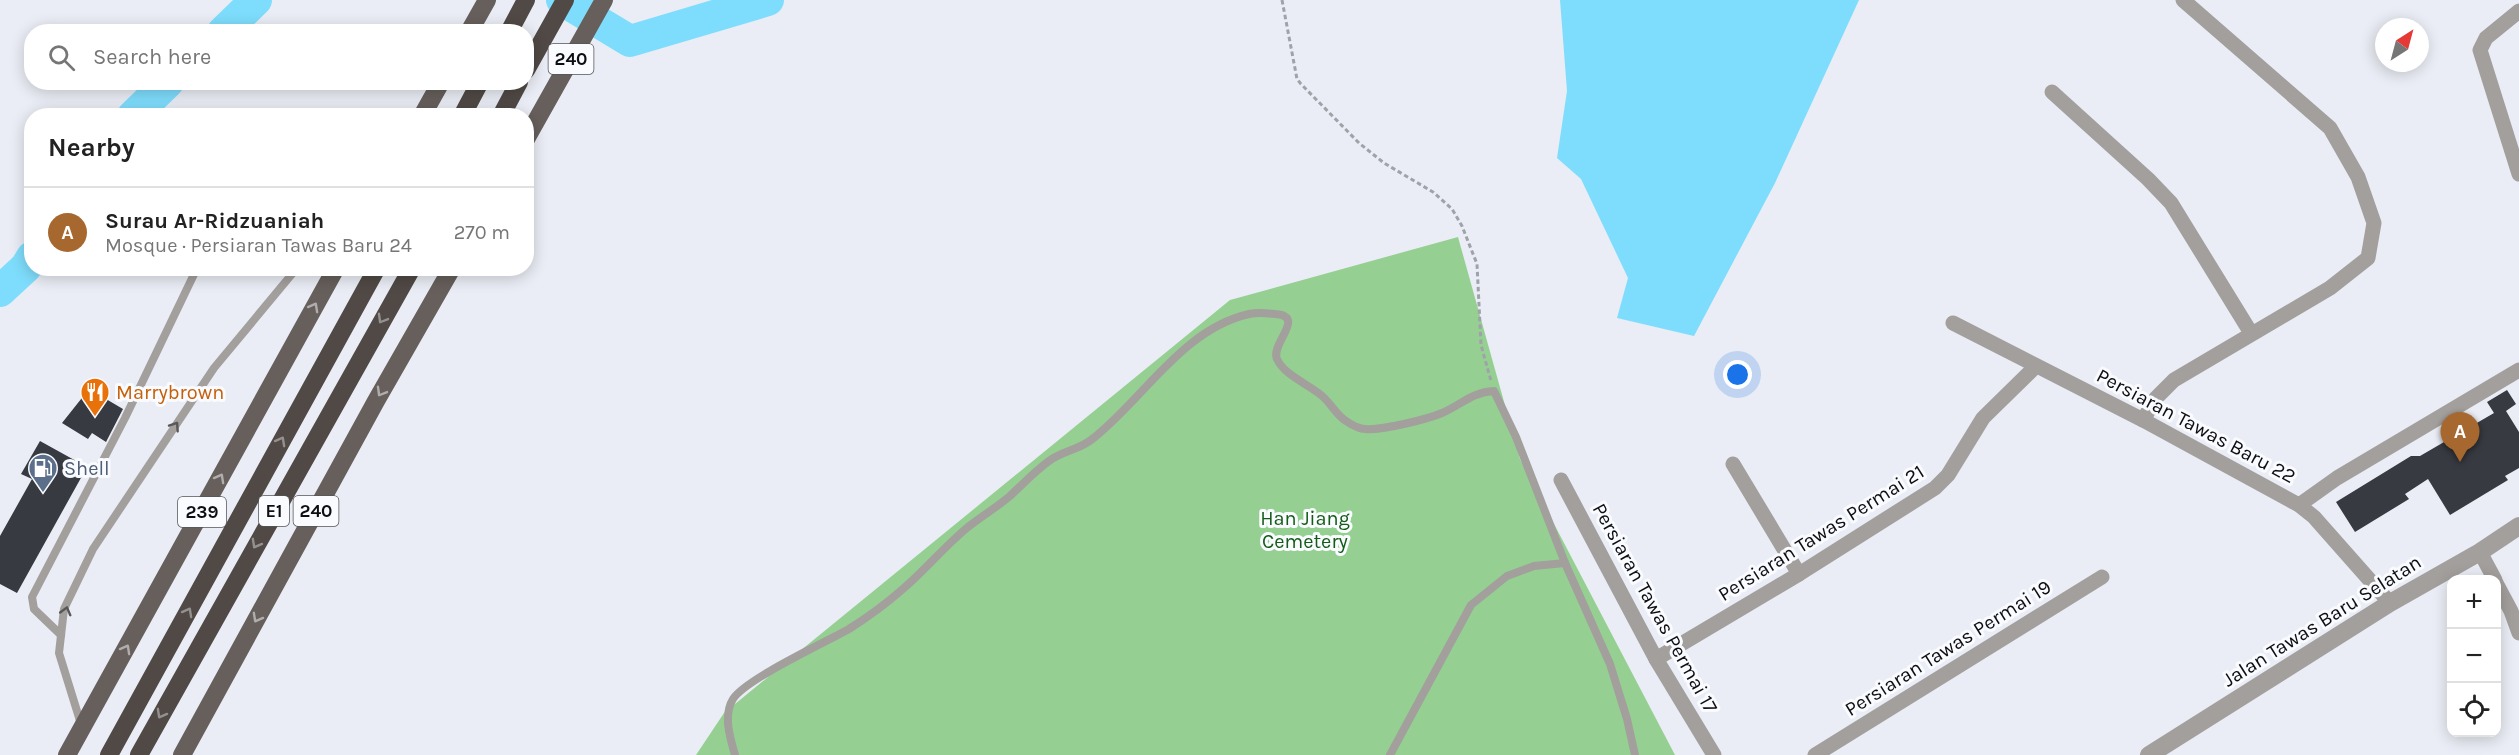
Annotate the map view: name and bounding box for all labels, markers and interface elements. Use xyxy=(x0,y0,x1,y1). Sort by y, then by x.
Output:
north arrow xyxy=(2375,18,2429,72)
search box xyxy=(24,24,534,90)
icon: search xyxy=(45,41,78,74)
text: Search here xyxy=(93,44,211,70)
road number: 240 xyxy=(548,44,594,74)
text: Nearby xyxy=(48,132,135,163)
text: Surau Ar-Ridzuaniah xyxy=(105,208,324,234)
text: A xyxy=(61,221,74,244)
text: 270 m xyxy=(454,221,510,244)
text: Mosque · Persiaran Tawas Baru 24 xyxy=(105,234,412,257)
one-way arrow xyxy=(307,303,318,313)
one-way arrow xyxy=(378,313,389,323)
your location xyxy=(1723,360,1752,389)
street label: Persiaran Tawas Baru 22 xyxy=(2093,364,2299,488)
restaurant icon: Marrybrown xyxy=(79,376,111,418)
place label: Marrybrown xyxy=(116,381,224,404)
one-way arrow xyxy=(377,386,388,396)
pin: A xyxy=(2440,412,2480,462)
one-way arrow xyxy=(168,422,179,433)
one-way arrow xyxy=(274,437,285,447)
fuel station icon: Shell xyxy=(27,452,59,494)
place label: Shell xyxy=(64,457,110,480)
street label: Persiaran Tawas Permai 21 xyxy=(1714,460,1928,606)
one-way arrow xyxy=(213,474,224,484)
road number: E1 xyxy=(259,496,289,526)
road number: 240 xyxy=(294,496,338,526)
road number: 239 xyxy=(178,497,226,527)
street label: Persiaran Tawas Permai 17 xyxy=(1588,499,1723,717)
park label: Han Jiang Cemetery xyxy=(1260,507,1350,553)
one-way arrow xyxy=(252,538,263,548)
street label: Jalan Tawas Baru Selatan xyxy=(2219,550,2425,692)
street label: Persiaran Tawas Permai 19 xyxy=(1841,575,2055,721)
map controls xyxy=(2447,575,2501,737)
button: + xyxy=(2447,575,2501,629)
one-way arrow xyxy=(58,606,71,616)
one-way arrow xyxy=(181,607,192,618)
one-way arrow xyxy=(253,612,264,622)
button: − xyxy=(2447,629,2501,683)
one-way arrow xyxy=(119,644,130,655)
button: locate xyxy=(2447,683,2501,737)
one-way arrow xyxy=(157,708,168,719)

